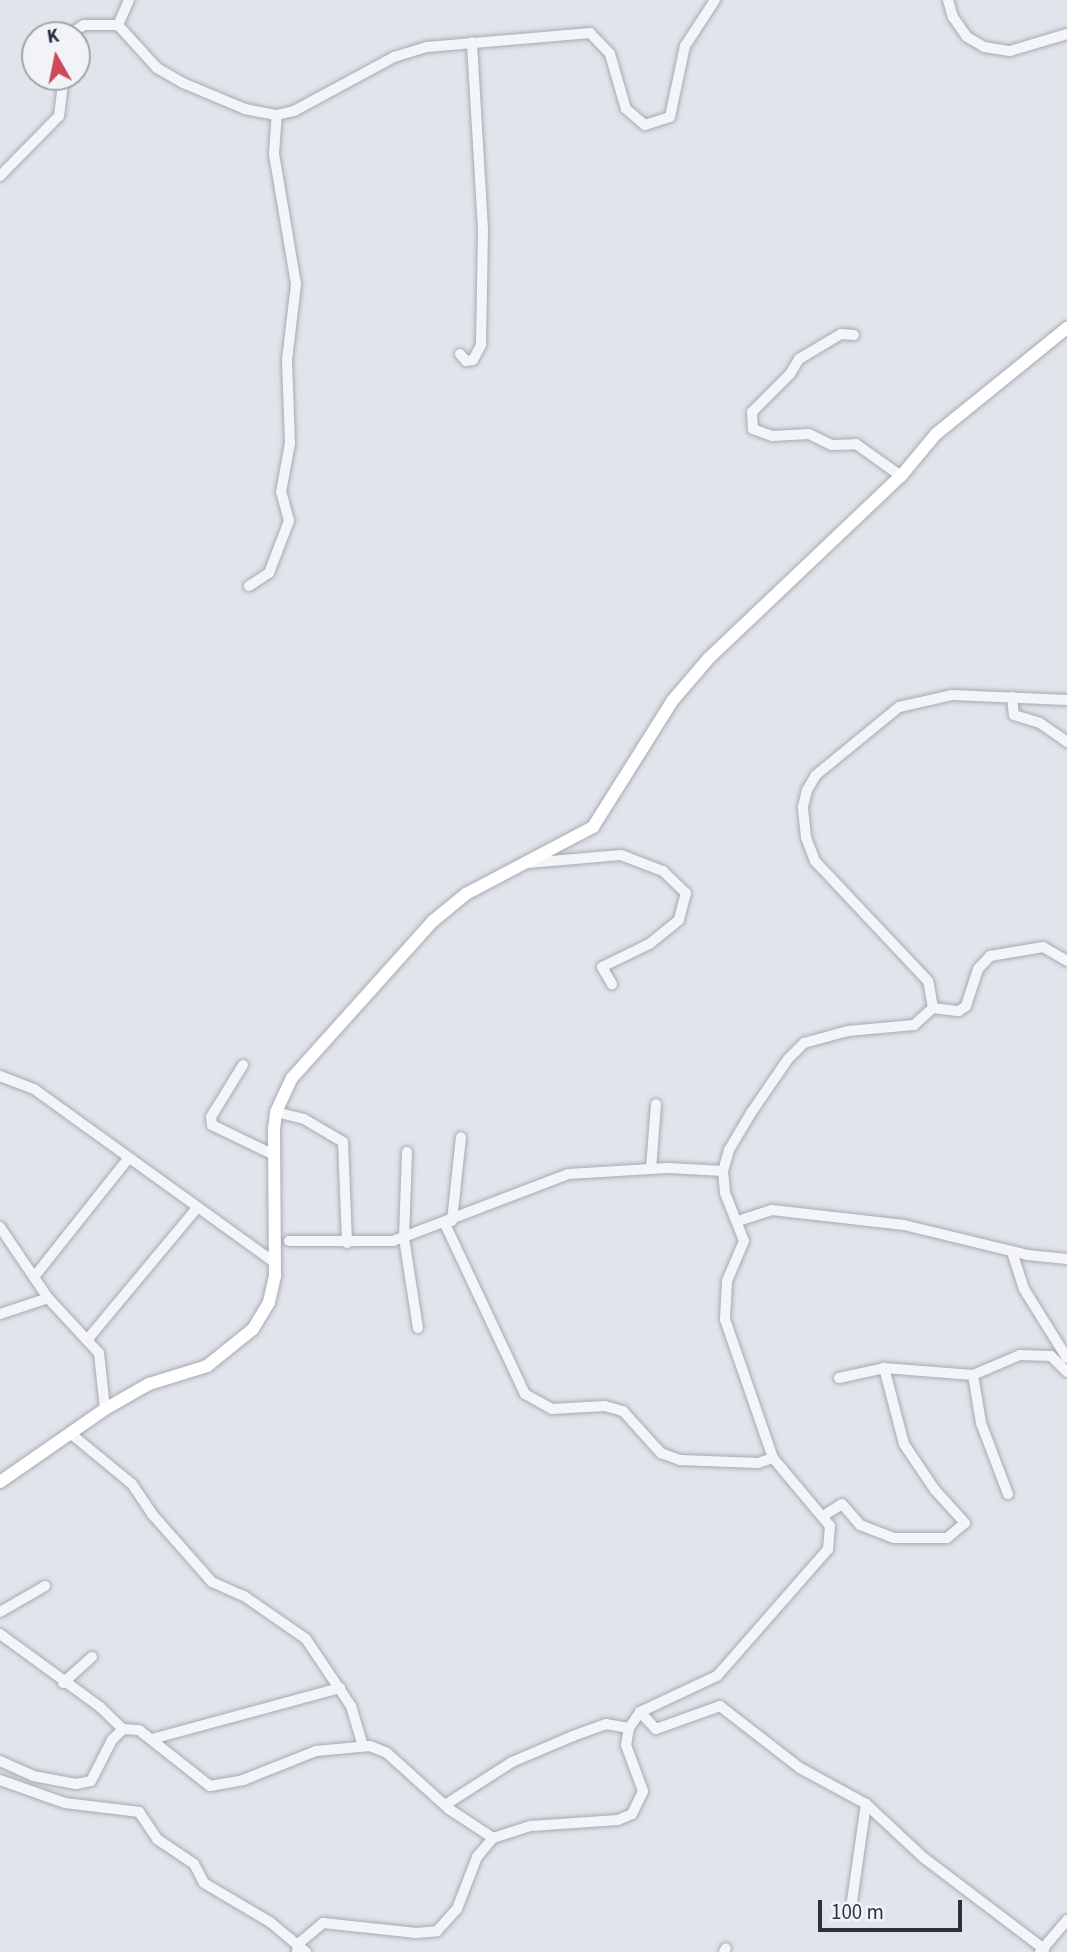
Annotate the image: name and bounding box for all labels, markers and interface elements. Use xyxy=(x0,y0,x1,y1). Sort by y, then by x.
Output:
north arrow xyxy=(21,21,91,91)
text: K xyxy=(45,22,61,51)
scale bar xyxy=(822,1885,965,1929)
text: 100 m xyxy=(831,1897,884,1927)

